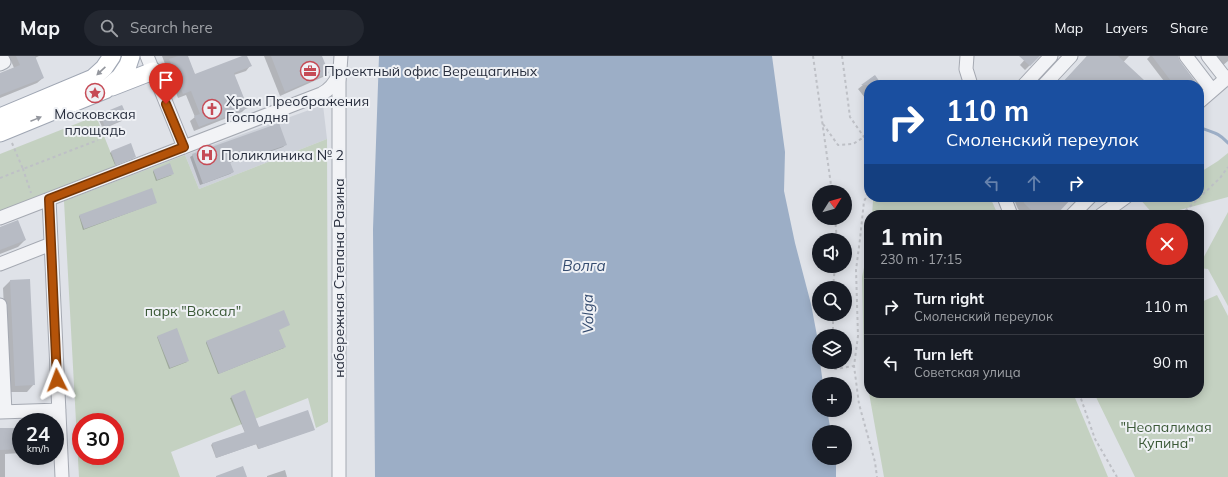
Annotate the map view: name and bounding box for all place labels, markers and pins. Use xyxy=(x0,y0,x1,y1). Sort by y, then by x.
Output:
office icon: Проектный офис Верещагиных xyxy=(299,60,321,82)
place label: Проектный офис Верещагиных xyxy=(324,62,538,80)
pin xyxy=(149,63,183,104)
place icon: Московская площадь xyxy=(84,82,106,104)
place label: Храм Преображения Господня xyxy=(226,92,369,126)
church icon: Храм Преображения Господня xyxy=(201,98,223,120)
place label: Московская площадь xyxy=(54,105,136,139)
hospital icon: Поликлиника № 2 xyxy=(196,144,218,166)
place label: Поликлиника № 2 xyxy=(221,146,344,164)

